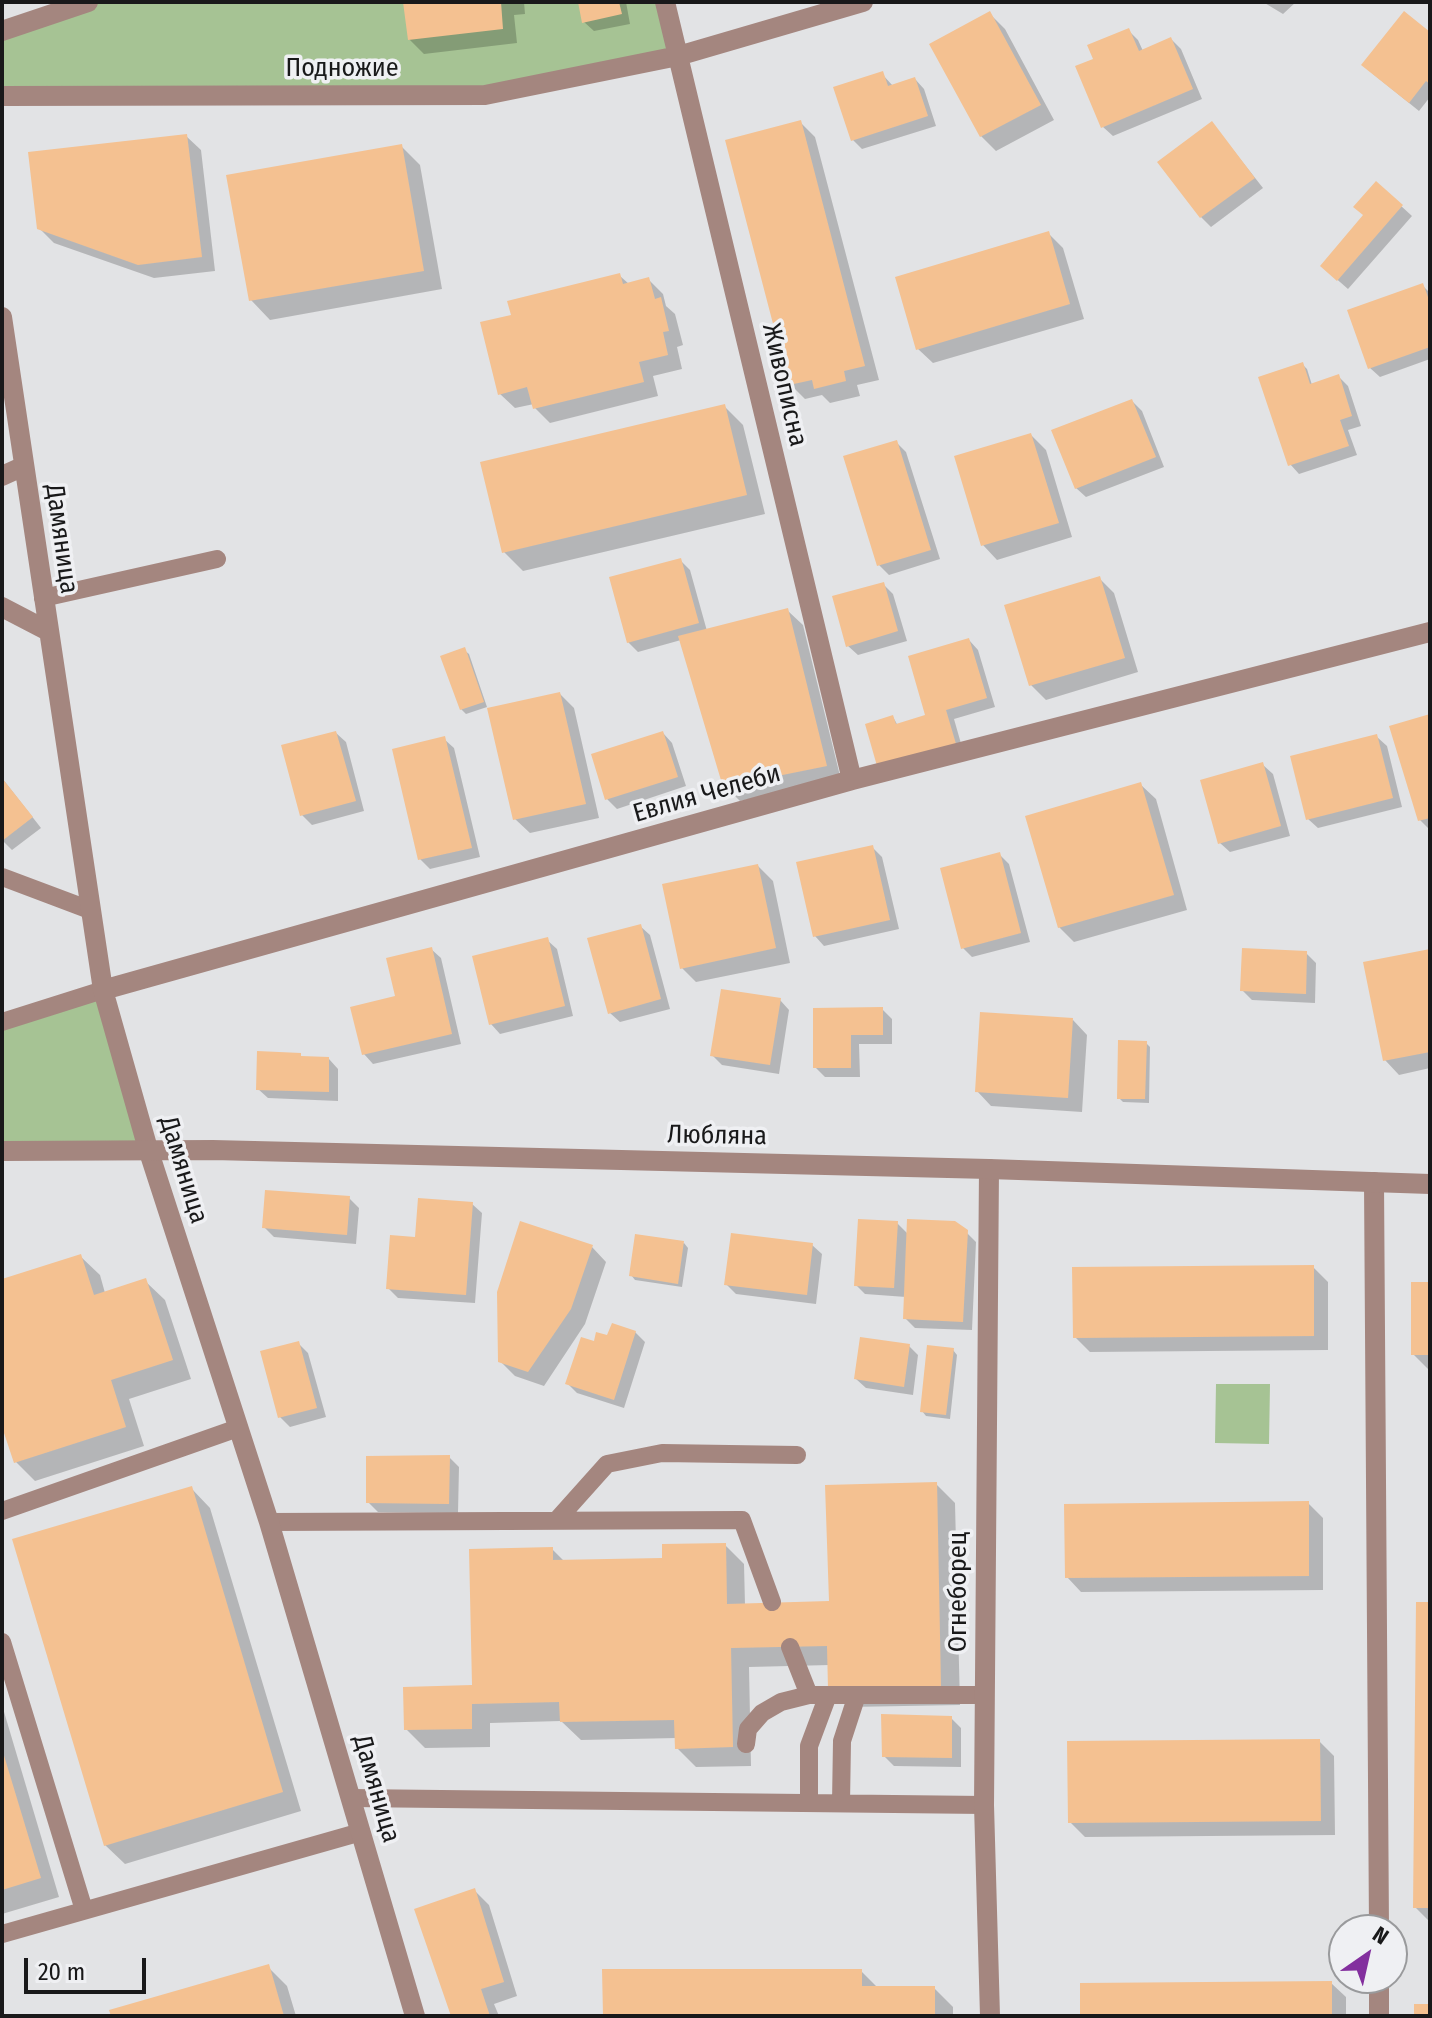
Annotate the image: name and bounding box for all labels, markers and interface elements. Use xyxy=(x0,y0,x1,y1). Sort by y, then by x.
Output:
street label: Подножие xyxy=(286,53,398,85)
street label: Живописна xyxy=(755,320,813,450)
street label: Дамяница xyxy=(38,482,84,596)
street label: Евлия Челеби xyxy=(630,758,784,830)
street label: Дамяница xyxy=(152,1113,214,1227)
street label: Любляна xyxy=(667,1120,767,1152)
street label: Огнеборец xyxy=(943,1532,975,1652)
street label: Дамяница xyxy=(346,1732,406,1846)
north arrow xyxy=(1328,1914,1408,1994)
text: N xyxy=(1368,1920,1394,1950)
scale bar xyxy=(28,1942,150,1992)
text: 20 m xyxy=(38,1958,85,1986)

